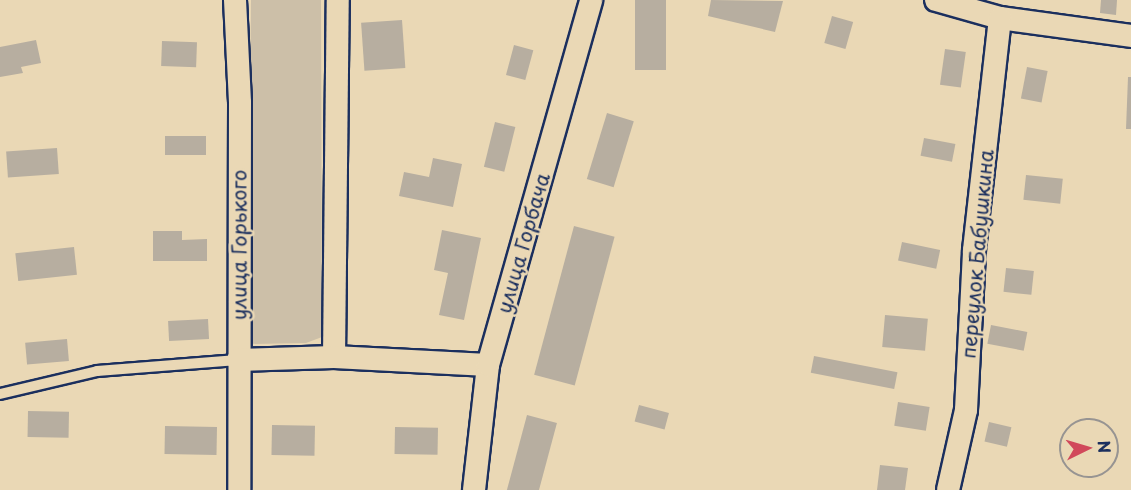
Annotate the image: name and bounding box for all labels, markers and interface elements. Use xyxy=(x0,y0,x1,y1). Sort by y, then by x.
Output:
street label: переулок Бабушкина xyxy=(956,148,998,360)
street label: улица Горького xyxy=(227,169,251,321)
street label: улица Горбача xyxy=(491,170,555,316)
north arrow xyxy=(1059,418,1119,478)
text: N xyxy=(1092,439,1117,454)

